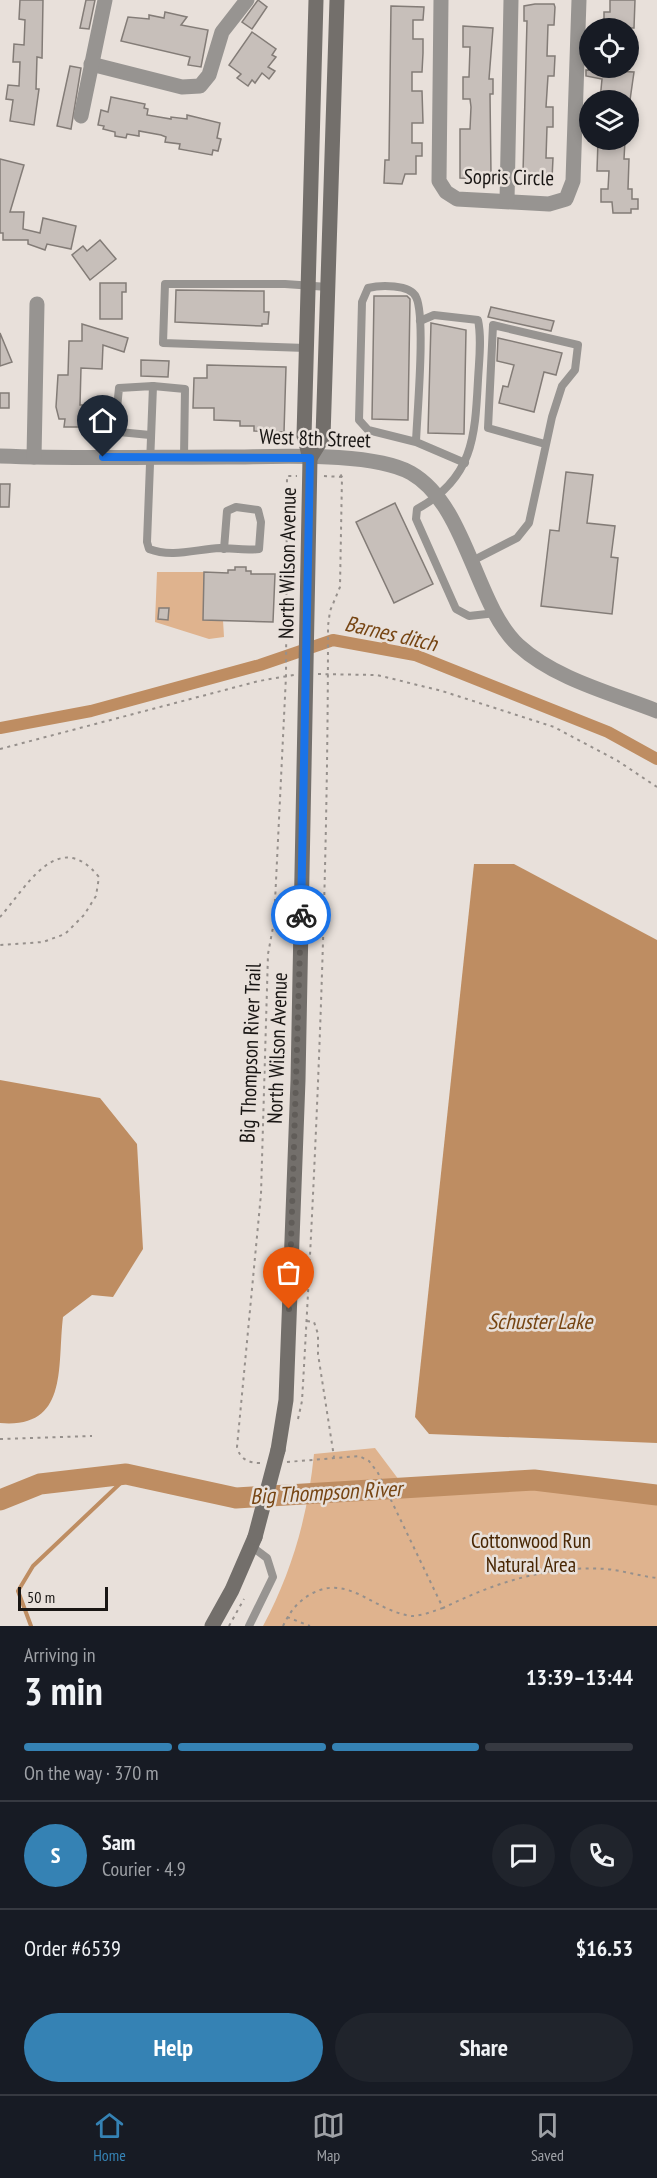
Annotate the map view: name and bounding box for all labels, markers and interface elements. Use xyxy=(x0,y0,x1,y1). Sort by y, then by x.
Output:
map controls xyxy=(579,18,639,150)
button: locate xyxy=(579,18,639,78)
button: layers xyxy=(579,90,639,150)
street label: Sopris Circle xyxy=(464,163,554,191)
pin xyxy=(77,395,128,457)
icon: home xyxy=(86,404,119,437)
street label: West 8th Street xyxy=(259,423,372,453)
street label: North Wilson Avenue xyxy=(272,487,302,639)
water label: Barnes ditch xyxy=(342,609,441,657)
courier xyxy=(271,885,331,945)
icon: bike xyxy=(285,899,318,932)
street label: Big Thompson River Trail xyxy=(233,962,267,1143)
street label: North Wilson Avenue xyxy=(261,972,293,1124)
pin xyxy=(263,1247,314,1309)
icon: bag xyxy=(272,1256,305,1289)
water label: Schuster Lake xyxy=(488,1307,594,1335)
water label: Big Thompson River xyxy=(249,1474,406,1510)
park label: Cottonwood Run Natural Area xyxy=(471,1527,591,1578)
scale bar xyxy=(18,1584,108,1612)
text: 50 m xyxy=(27,1587,55,1607)
text: Arriving in xyxy=(24,1642,96,1668)
text: 13:39–13:44 xyxy=(526,1663,633,1691)
text: 3 min xyxy=(24,1665,103,1716)
text: On the way · 370 m xyxy=(24,1760,159,1786)
button: chat xyxy=(492,1824,555,1887)
button: phone xyxy=(570,1824,633,1887)
text: Sam xyxy=(102,1828,135,1856)
text: S xyxy=(51,1841,60,1869)
text: Courier · 4.9 xyxy=(102,1856,186,1882)
text: Order #6539 xyxy=(24,1934,121,1962)
text: $16.53 xyxy=(576,1934,633,1962)
button: Help xyxy=(24,2013,323,2082)
button: Share xyxy=(335,2013,633,2082)
tab: Home xyxy=(93,2109,126,2165)
tab: Map xyxy=(312,2109,345,2165)
tab: Saved xyxy=(531,2109,564,2165)

